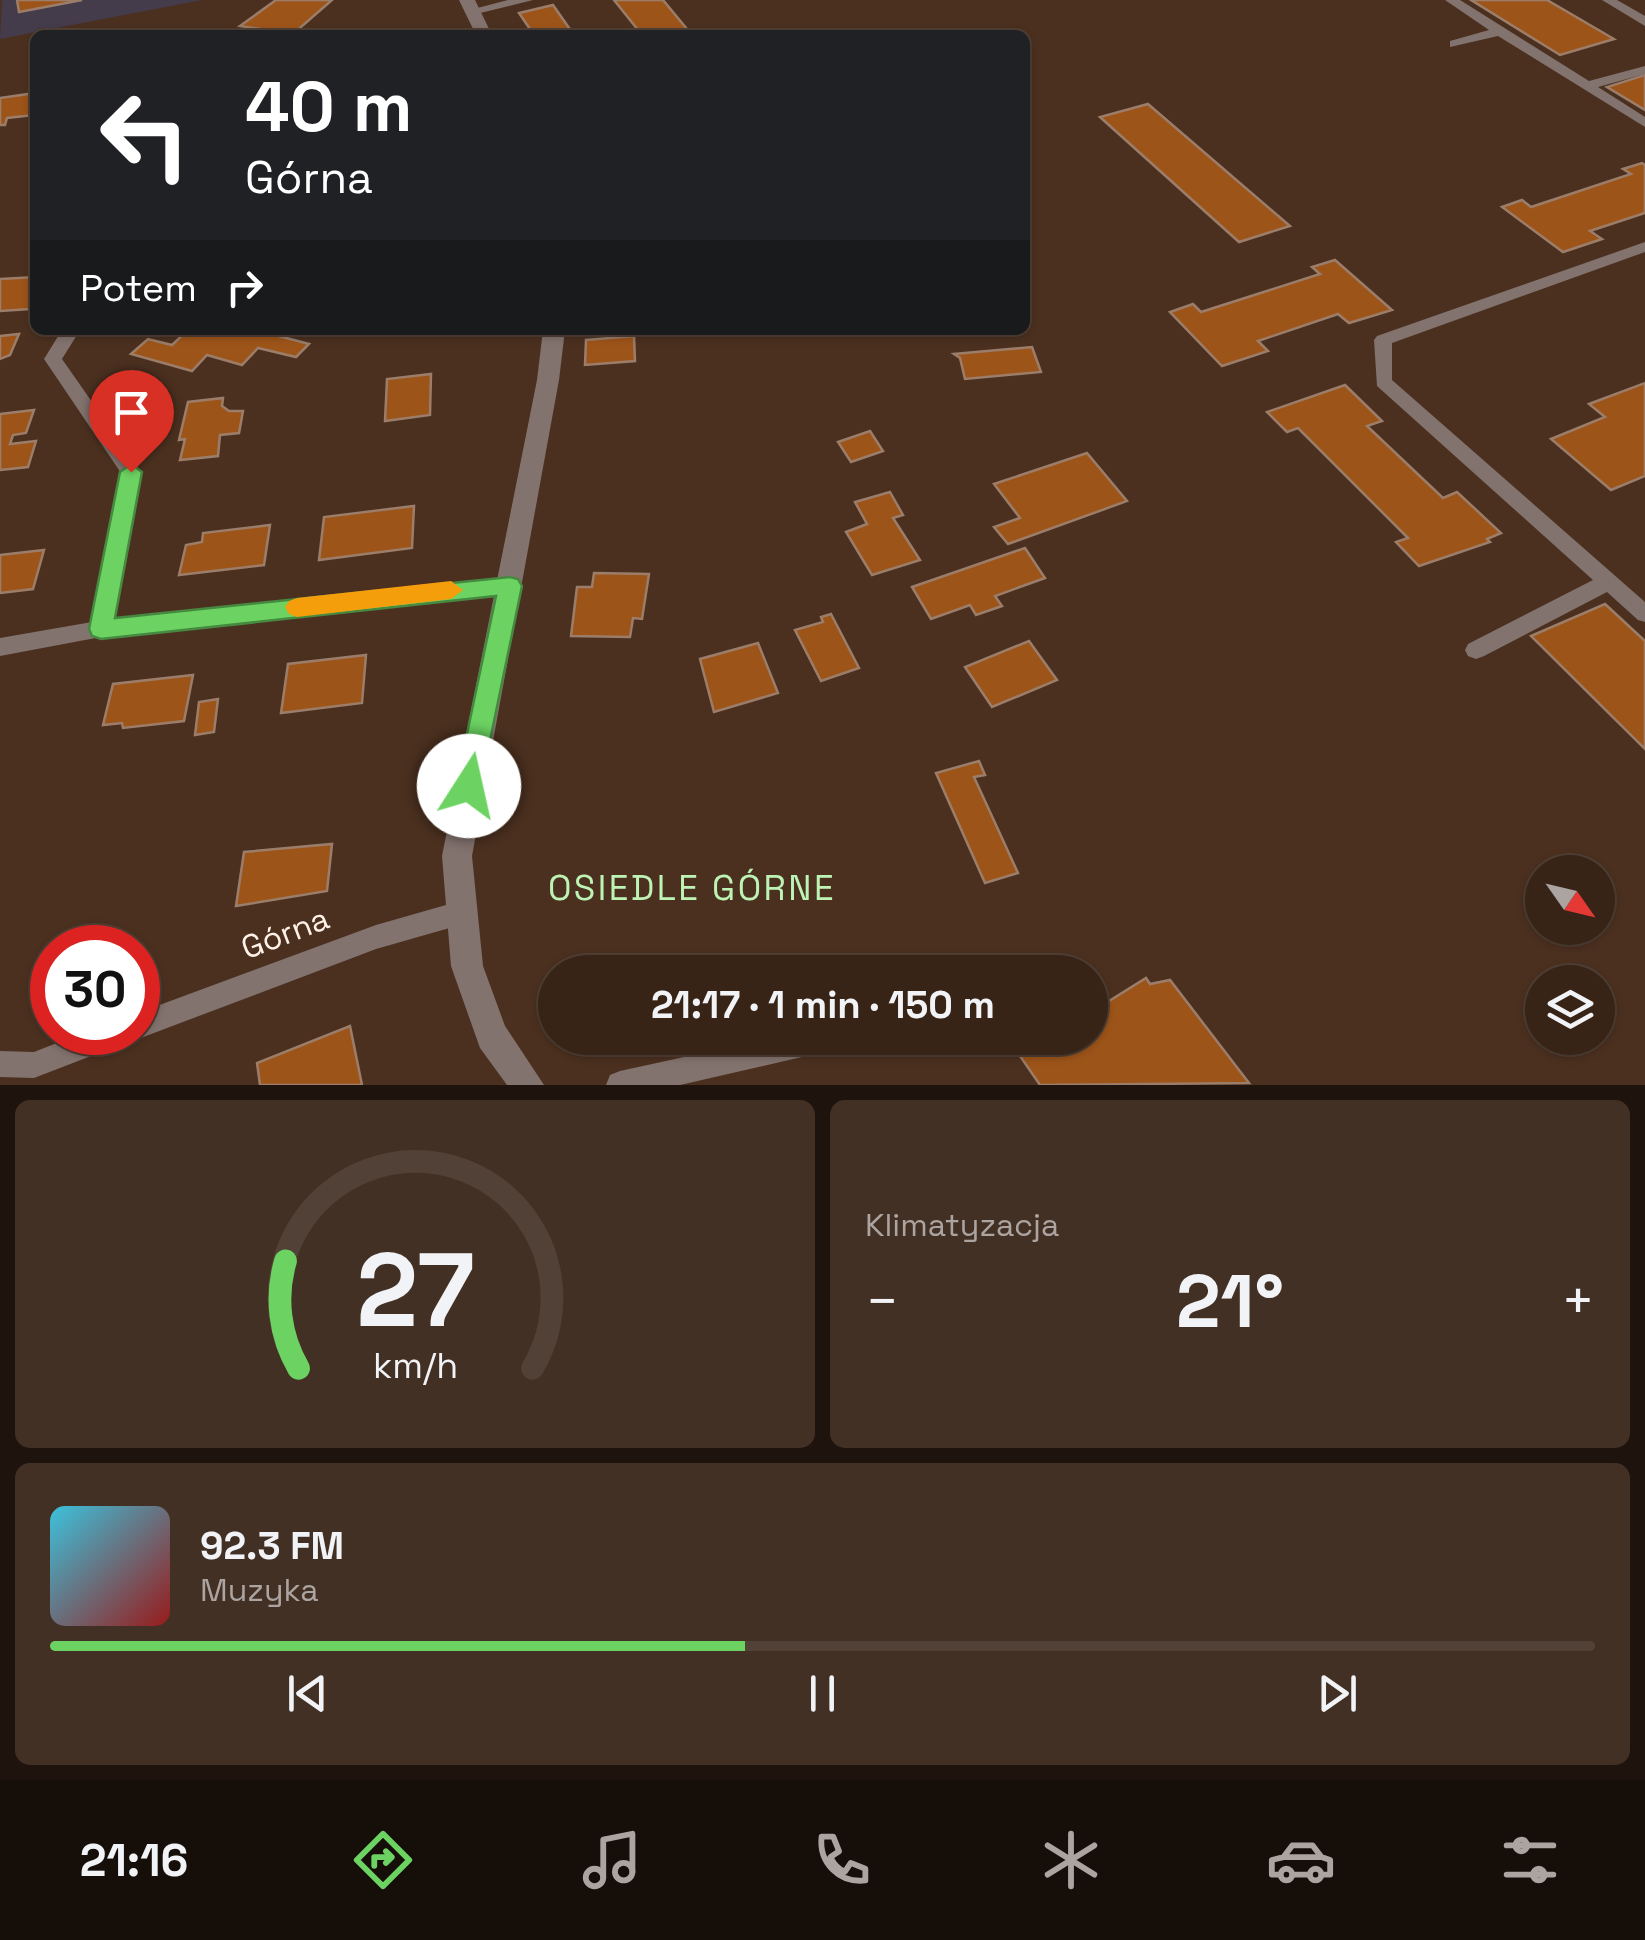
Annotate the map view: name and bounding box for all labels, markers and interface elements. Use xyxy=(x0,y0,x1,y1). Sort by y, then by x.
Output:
text: 40 m xyxy=(245,62,412,151)
icon: left xyxy=(80,70,210,200)
text: Górna xyxy=(245,149,373,206)
icon: right xyxy=(217,260,272,315)
text: Potem xyxy=(80,264,197,312)
pin xyxy=(89,370,174,473)
icon: arrive xyxy=(104,385,159,440)
position arrow xyxy=(417,734,521,838)
north arrow xyxy=(1525,855,1615,945)
map controls xyxy=(1525,855,1615,1055)
district label: OSIEDLE GÓRNE xyxy=(548,866,836,910)
street label: Górna xyxy=(235,898,335,968)
speed limit sign: 30 xyxy=(30,925,160,1055)
button: layers xyxy=(1525,965,1615,1055)
text: 21:17 · 1 min · 150 m xyxy=(651,981,995,1029)
text: Klimatyzacja xyxy=(865,1205,1059,1245)
text: 27 xyxy=(356,1224,474,1356)
text: 21° xyxy=(1176,1253,1284,1349)
text: − xyxy=(865,1266,899,1336)
text: + xyxy=(1561,1266,1595,1336)
text: km/h xyxy=(372,1343,458,1388)
text: 92.3 FM xyxy=(200,1522,344,1570)
text: Muzyka xyxy=(200,1570,319,1610)
icon: previous xyxy=(280,1666,335,1721)
icon: pause xyxy=(795,1666,850,1721)
icon: next xyxy=(1310,1666,1365,1721)
icon: directions xyxy=(348,1825,418,1895)
icon: music xyxy=(577,1825,647,1895)
icon: phone xyxy=(807,1825,877,1895)
icon: climate xyxy=(1036,1825,1106,1895)
icon: car xyxy=(1266,1825,1336,1895)
icon: filters xyxy=(1495,1825,1565,1895)
text: 21:16 xyxy=(80,1832,188,1889)

